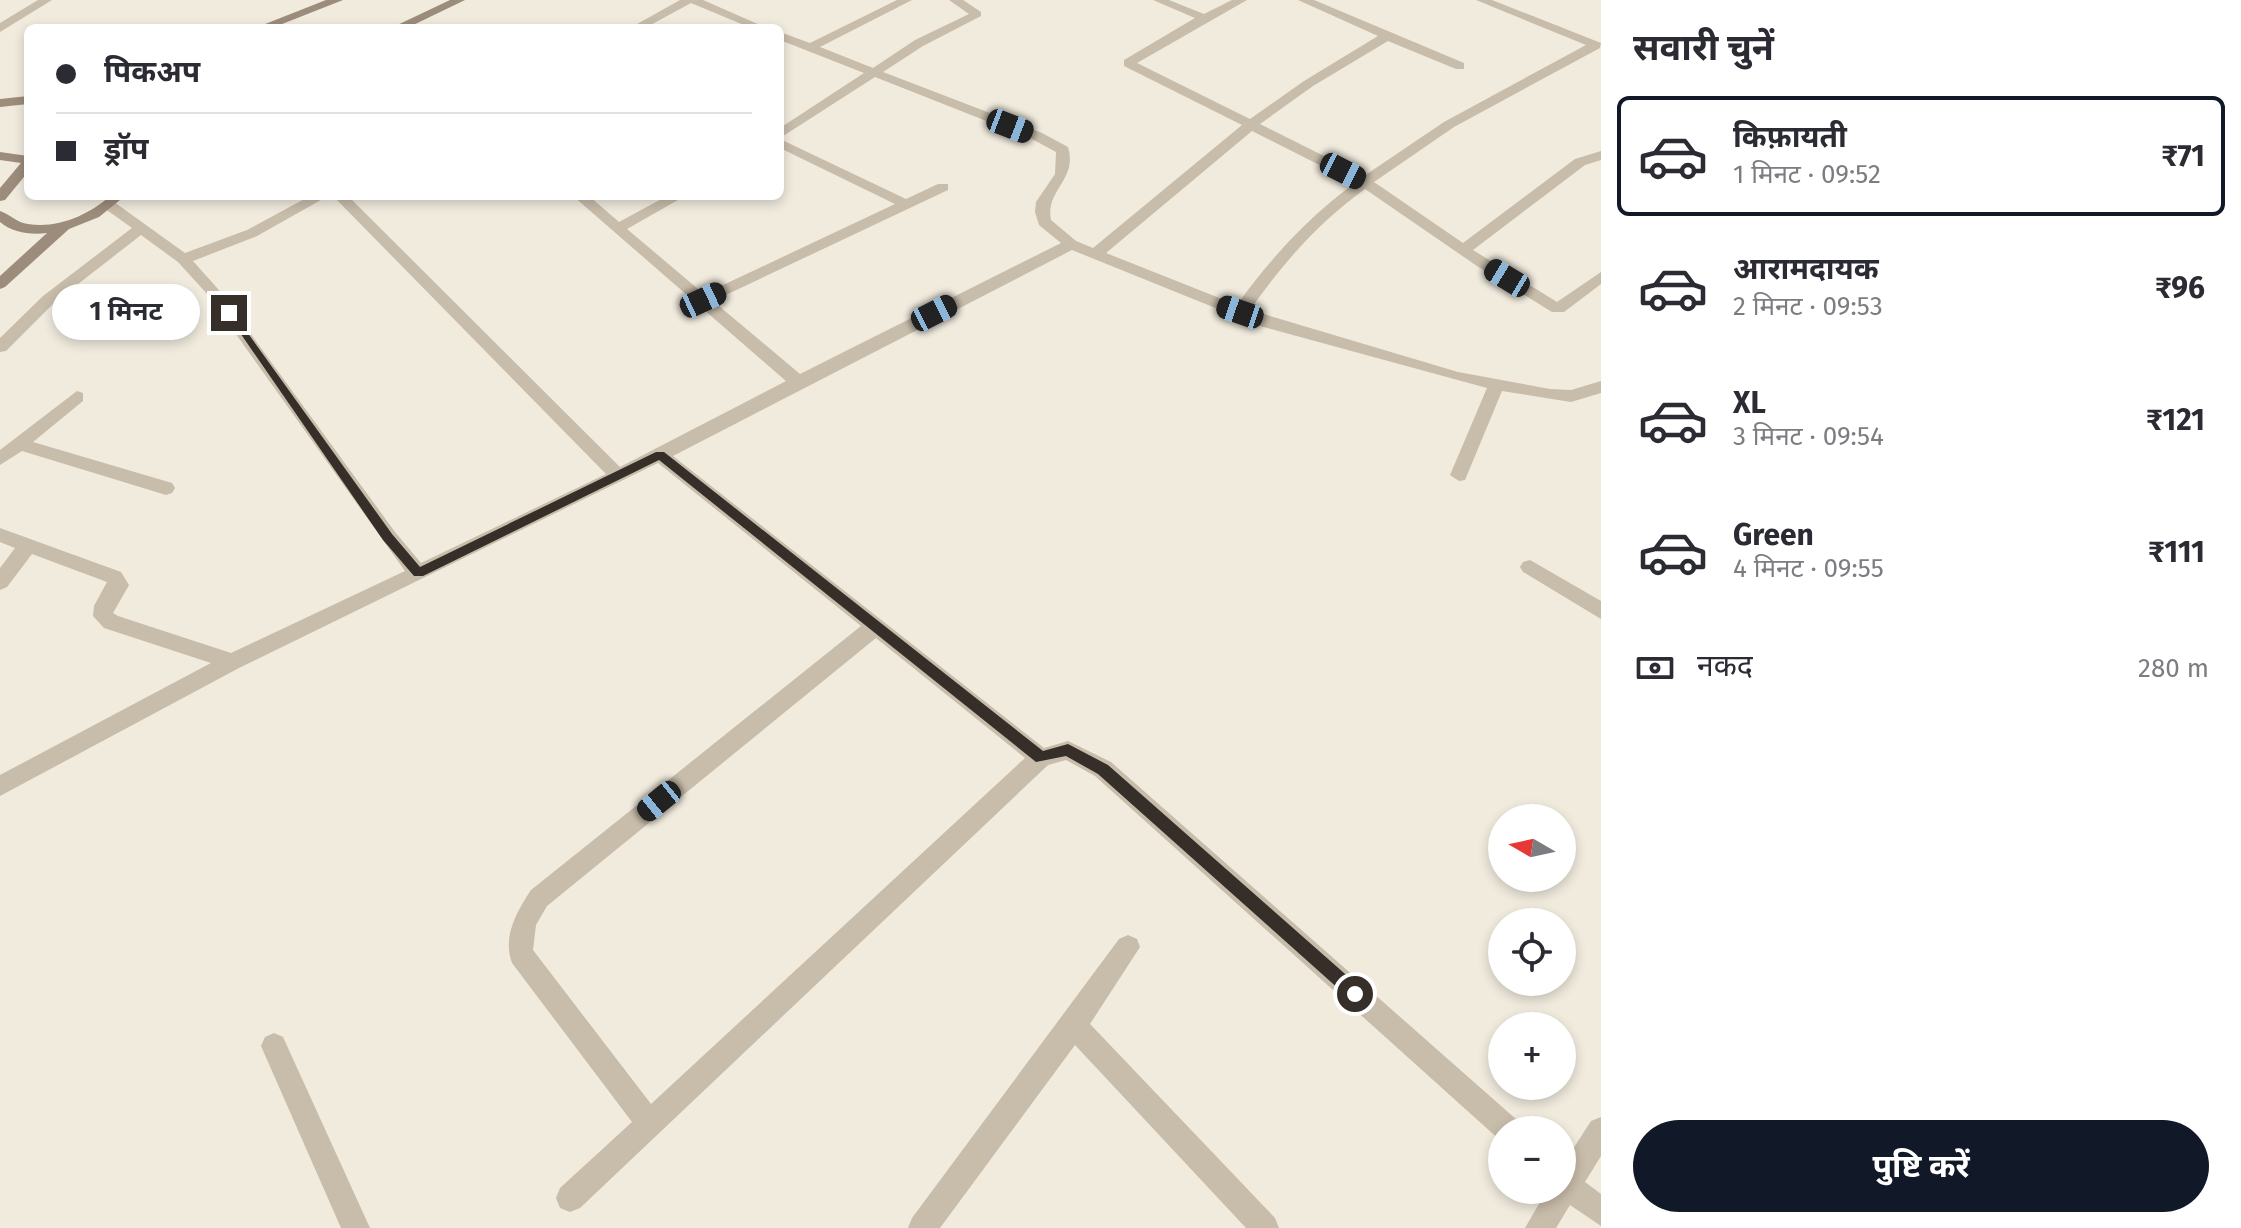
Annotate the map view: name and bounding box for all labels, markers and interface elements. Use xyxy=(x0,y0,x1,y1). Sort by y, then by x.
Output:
text: सवारी चुनें xyxy=(1633,26,1774,70)
text: पिकअप xyxy=(104,54,200,90)
car xyxy=(983,106,1037,146)
text: किफ़ायती xyxy=(1733,119,1847,155)
icon: car xyxy=(1637,120,1709,192)
text: ड्रॉप xyxy=(104,131,148,167)
text: ₹71 xyxy=(2161,138,2205,174)
car xyxy=(1316,149,1370,193)
text: 1 मिनट · 09:52 xyxy=(1733,159,1881,190)
text: आरामदायक xyxy=(1733,251,1879,287)
icon: car xyxy=(1637,252,1709,324)
car xyxy=(1480,255,1534,301)
text: ₹96 xyxy=(2155,270,2205,306)
car xyxy=(676,279,730,321)
callout: 1 मिनट xyxy=(53,285,201,341)
car xyxy=(907,291,961,335)
text: 2 मिनट · 09:53 xyxy=(1733,291,1883,322)
car xyxy=(1213,293,1267,331)
route end xyxy=(211,295,247,331)
text: 1 मिनट xyxy=(90,296,162,327)
icon: car xyxy=(1637,384,1709,456)
text: XL xyxy=(1733,385,1766,421)
text: ₹121 xyxy=(2146,402,2205,438)
text: 3 मिनट · 09:54 xyxy=(1733,421,1884,452)
icon: car xyxy=(1637,516,1709,588)
text: Green xyxy=(1733,517,1814,553)
text: ₹111 xyxy=(2148,534,2205,570)
text: 4 मिनट · 09:55 xyxy=(1733,553,1884,584)
icon: cash xyxy=(1633,646,1677,690)
text: नकद xyxy=(1697,648,1753,684)
text: 280 m xyxy=(2138,653,2209,684)
car xyxy=(633,777,685,825)
north arrow xyxy=(1488,804,1576,892)
map controls xyxy=(1488,804,1576,1204)
button: locate xyxy=(1488,908,1576,996)
route start xyxy=(1337,976,1373,1012)
button: + xyxy=(1488,1012,1576,1100)
button: − xyxy=(1488,1116,1576,1204)
button: पुष्टि करें xyxy=(1633,1120,2209,1212)

